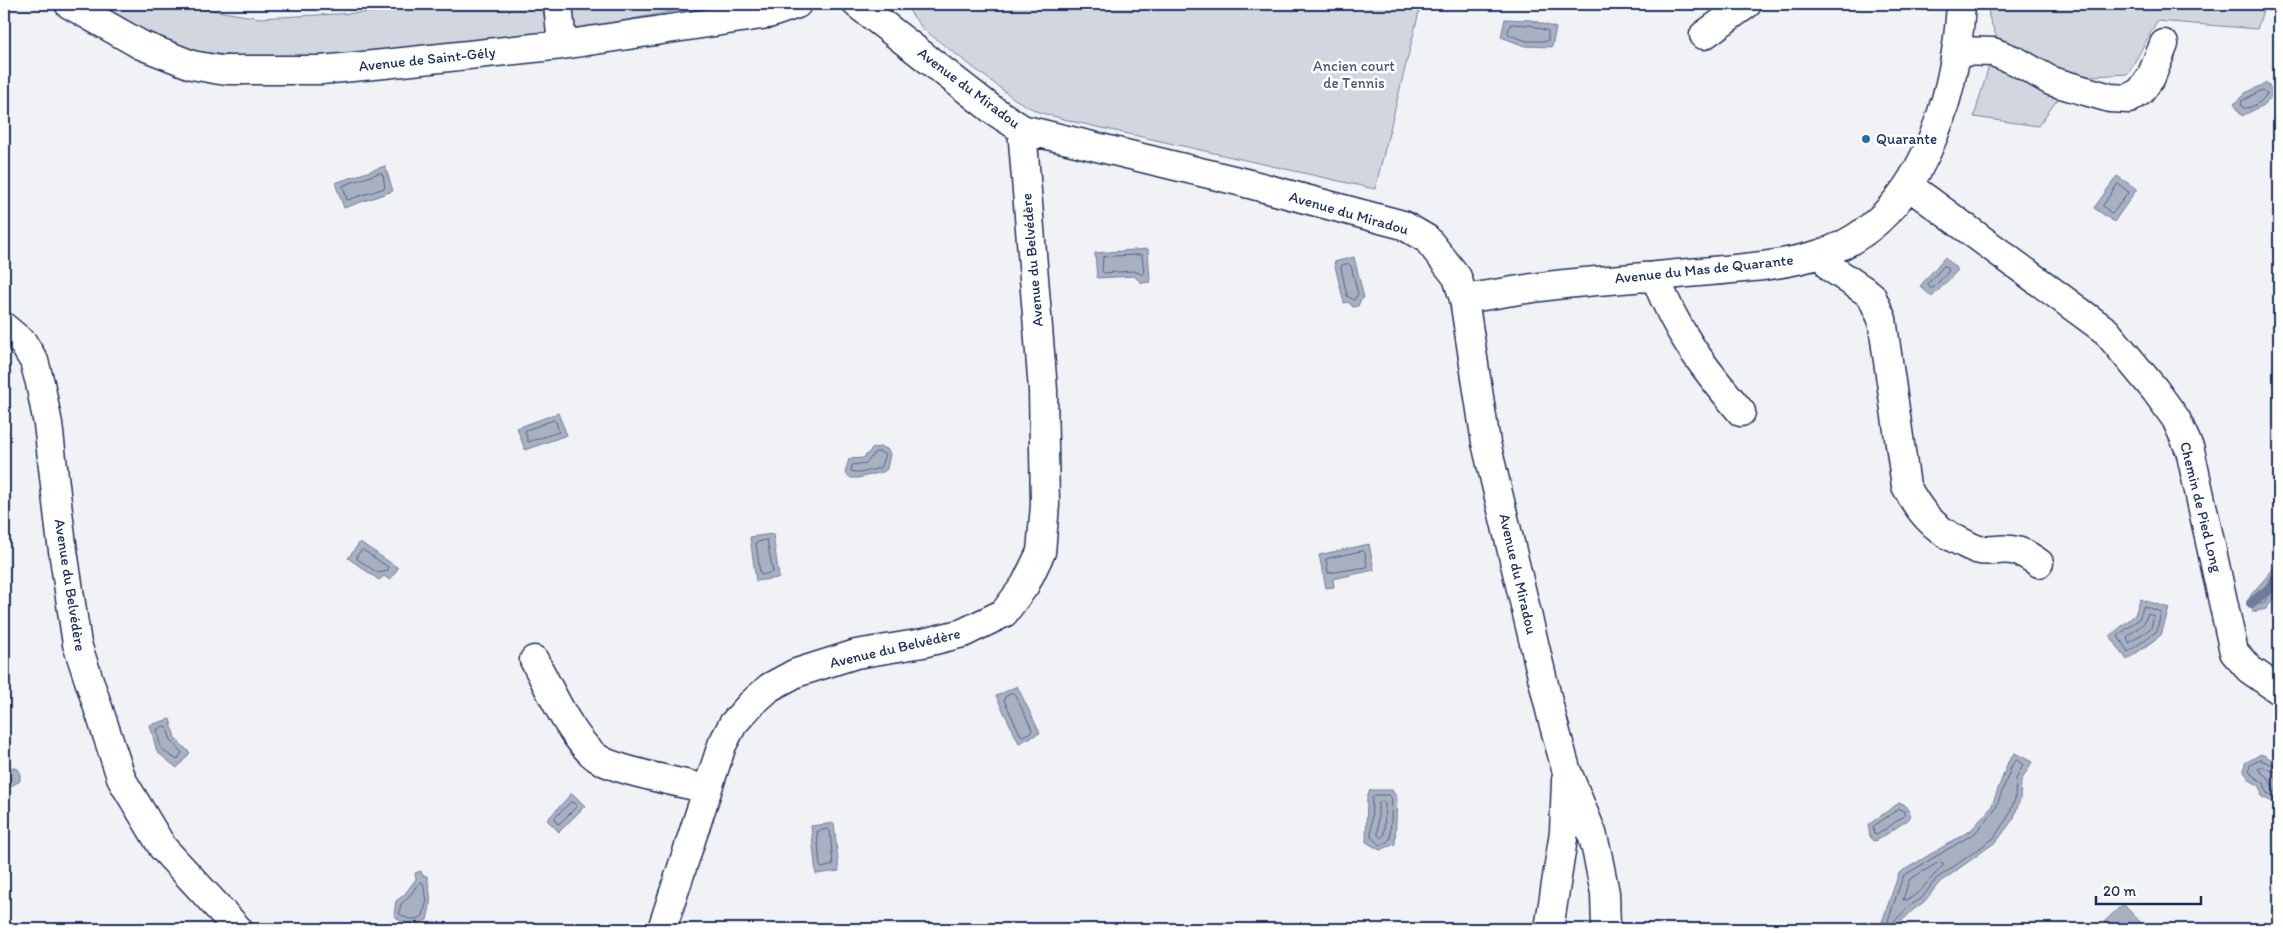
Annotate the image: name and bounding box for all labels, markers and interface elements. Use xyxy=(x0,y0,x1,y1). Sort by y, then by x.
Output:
street label: Avenue de Saint-Gély xyxy=(358,43,496,75)
street label: Avenue du Miradou xyxy=(914,44,1024,132)
park label: Ancien court de Tennis xyxy=(1313,57,1395,92)
place label: Quarante xyxy=(1876,130,1937,148)
marker: Quarante xyxy=(1860,133,1872,145)
street label: Avenue du Miradou xyxy=(1287,187,1411,239)
street label: Avenue du Belvédère xyxy=(1017,193,1047,327)
street label: Avenue du Mas de Quarante xyxy=(1614,251,1794,287)
street label: Chemin de Pied Long xyxy=(2176,440,2226,574)
street label: Avenue du Miradou xyxy=(1495,512,1541,636)
street label: Avenue du Belvédère xyxy=(51,518,89,652)
street label: Avenue du Belvédère xyxy=(828,624,962,672)
scale bar xyxy=(2096,873,2200,905)
text: 20 m xyxy=(2103,882,2137,900)

